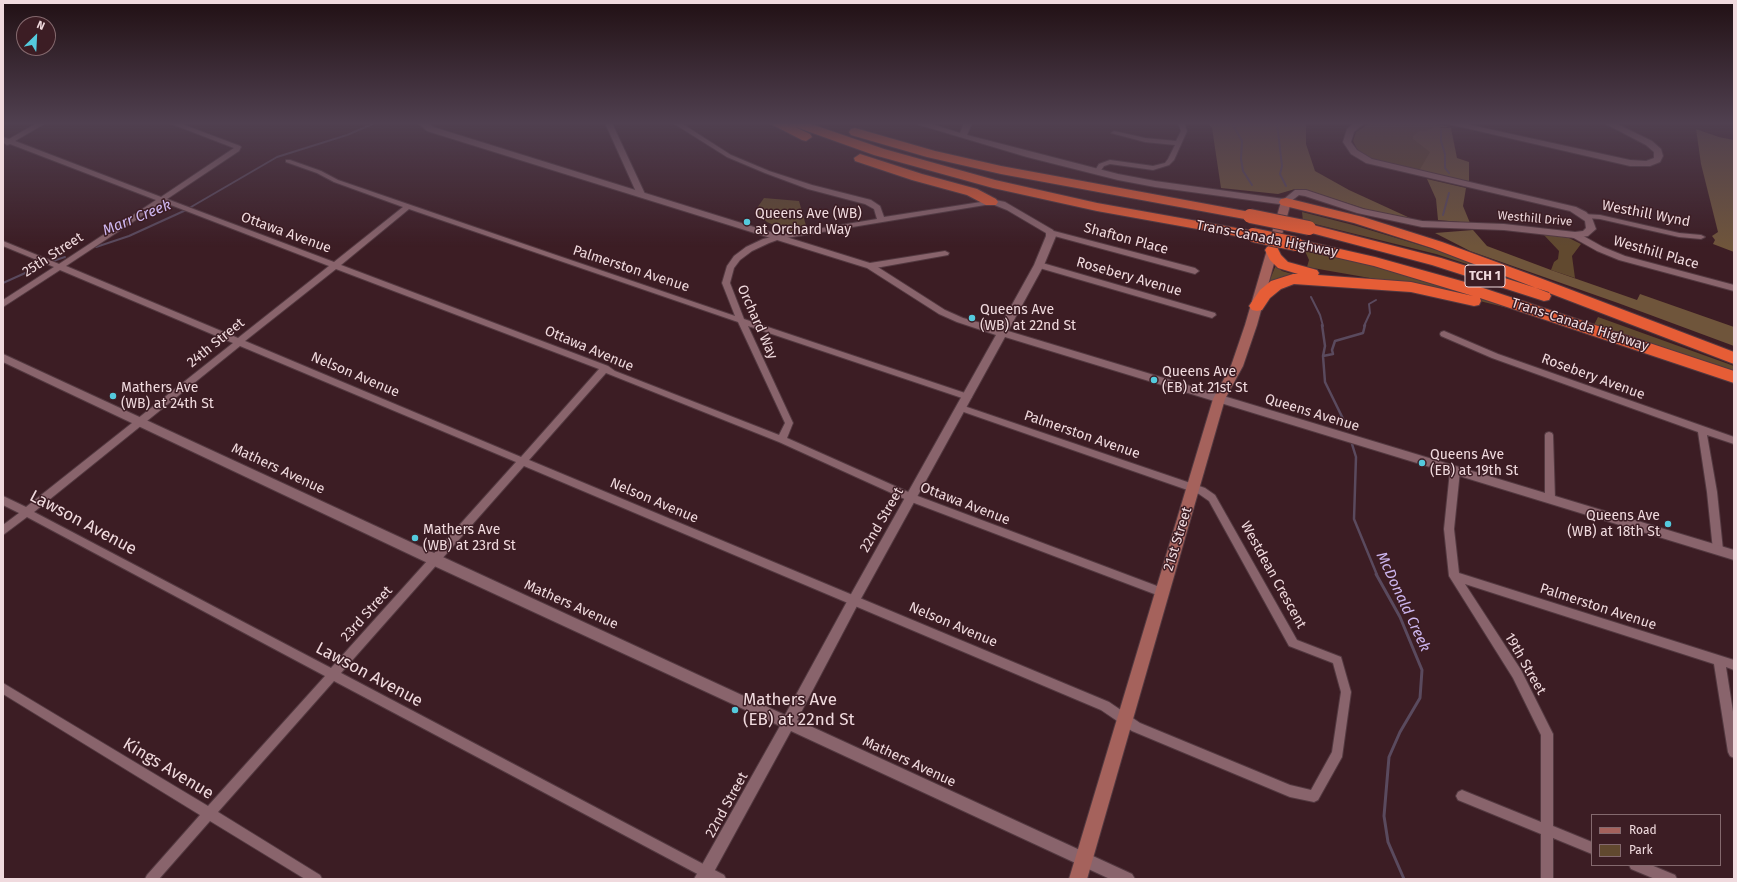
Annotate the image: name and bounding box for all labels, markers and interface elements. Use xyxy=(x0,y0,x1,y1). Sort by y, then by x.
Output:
north arrow xyxy=(16,16,56,56)
text: N xyxy=(35,18,47,33)
water label: Marr Creek xyxy=(100,196,174,240)
street label: Westhill Wynd xyxy=(1600,197,1692,231)
place label: Queens Ave (WB) at Orchard Way xyxy=(755,206,862,238)
street label: Ottawa Avenue xyxy=(239,209,333,257)
street label: Westhill Drive xyxy=(1497,209,1573,229)
marker: Queens Ave (WB) at Orchard Way xyxy=(742,217,752,227)
street label: Trans-Canada Highway xyxy=(1195,217,1339,261)
street label: Shafton Place xyxy=(1082,220,1170,258)
street label: 25th Street xyxy=(20,229,86,281)
street label: Westhill Place xyxy=(1611,233,1701,273)
street label: Palmerston Avenue xyxy=(571,242,691,296)
street label: Rosebery Avenue xyxy=(1074,254,1184,300)
road number: TCH 1 xyxy=(1465,265,1505,287)
street label: Orchard Way xyxy=(733,282,781,362)
street label: Trans-Canada Highway xyxy=(1509,295,1651,355)
place label: Queens Ave (WB) at 22nd St xyxy=(980,302,1076,334)
marker: Queens Ave (WB) at 22nd St xyxy=(967,313,977,323)
street label: 24th Street xyxy=(184,315,248,371)
street label: Ottawa Avenue xyxy=(542,323,636,375)
street label: Nelson Avenue xyxy=(308,349,402,401)
street label: Rosebery Avenue xyxy=(1539,350,1647,404)
place label: Queens Ave (EB) at 21st St xyxy=(1162,364,1248,396)
marker: Queens Ave (EB) at 21st St xyxy=(1149,375,1159,385)
place label: Mathers Ave (WB) at 24th St xyxy=(121,380,214,412)
marker: Mathers Ave (WB) at 24th St xyxy=(108,391,118,401)
street label: Queens Avenue xyxy=(1263,391,1361,435)
street label: Palmerston Avenue xyxy=(1022,407,1142,463)
street label: Mathers Avenue xyxy=(229,440,327,498)
place label: Queens Ave (EB) at 19th St xyxy=(1430,447,1518,480)
marker: Queens Ave (EB) at 19th St xyxy=(1417,458,1427,468)
street label: Nelson Avenue xyxy=(607,475,701,527)
street label: Ottawa Avenue xyxy=(918,479,1012,529)
street label: 22nd Street xyxy=(857,485,907,555)
street label: Lawson Avenue xyxy=(26,486,140,560)
street label: 21st Street xyxy=(1160,505,1196,573)
place label: Queens Ave (WB) at 18th St xyxy=(1567,508,1660,540)
street label: Westdean Crescent xyxy=(1237,518,1309,632)
marker: Queens Ave (WB) at 18th St xyxy=(1663,519,1673,529)
place label: Mathers Ave (WB) at 23rd St xyxy=(423,522,516,554)
marker: Mathers Ave (WB) at 23rd St xyxy=(410,533,420,543)
water label: McDonald Creek xyxy=(1372,549,1434,655)
street label: Mathers Avenue xyxy=(521,577,621,633)
street label: Palmerston Avenue xyxy=(1538,580,1658,634)
street label: 23rd Street xyxy=(338,583,396,645)
street label: Nelson Avenue xyxy=(906,599,1000,651)
street label: 19th Street xyxy=(1501,630,1549,698)
street label: Lawson Avenue xyxy=(312,638,426,712)
place label: Mathers Ave (EB) at 22nd St xyxy=(743,690,855,730)
marker: Mathers Ave (EB) at 22nd St xyxy=(730,705,740,715)
street label: Mathers Avenue xyxy=(860,733,958,791)
street label: Kings Avenue xyxy=(119,734,217,804)
street label: 22nd Street xyxy=(702,769,752,841)
legend xyxy=(1591,814,1721,866)
text: Road xyxy=(1629,823,1657,837)
text: Park xyxy=(1629,843,1653,857)

